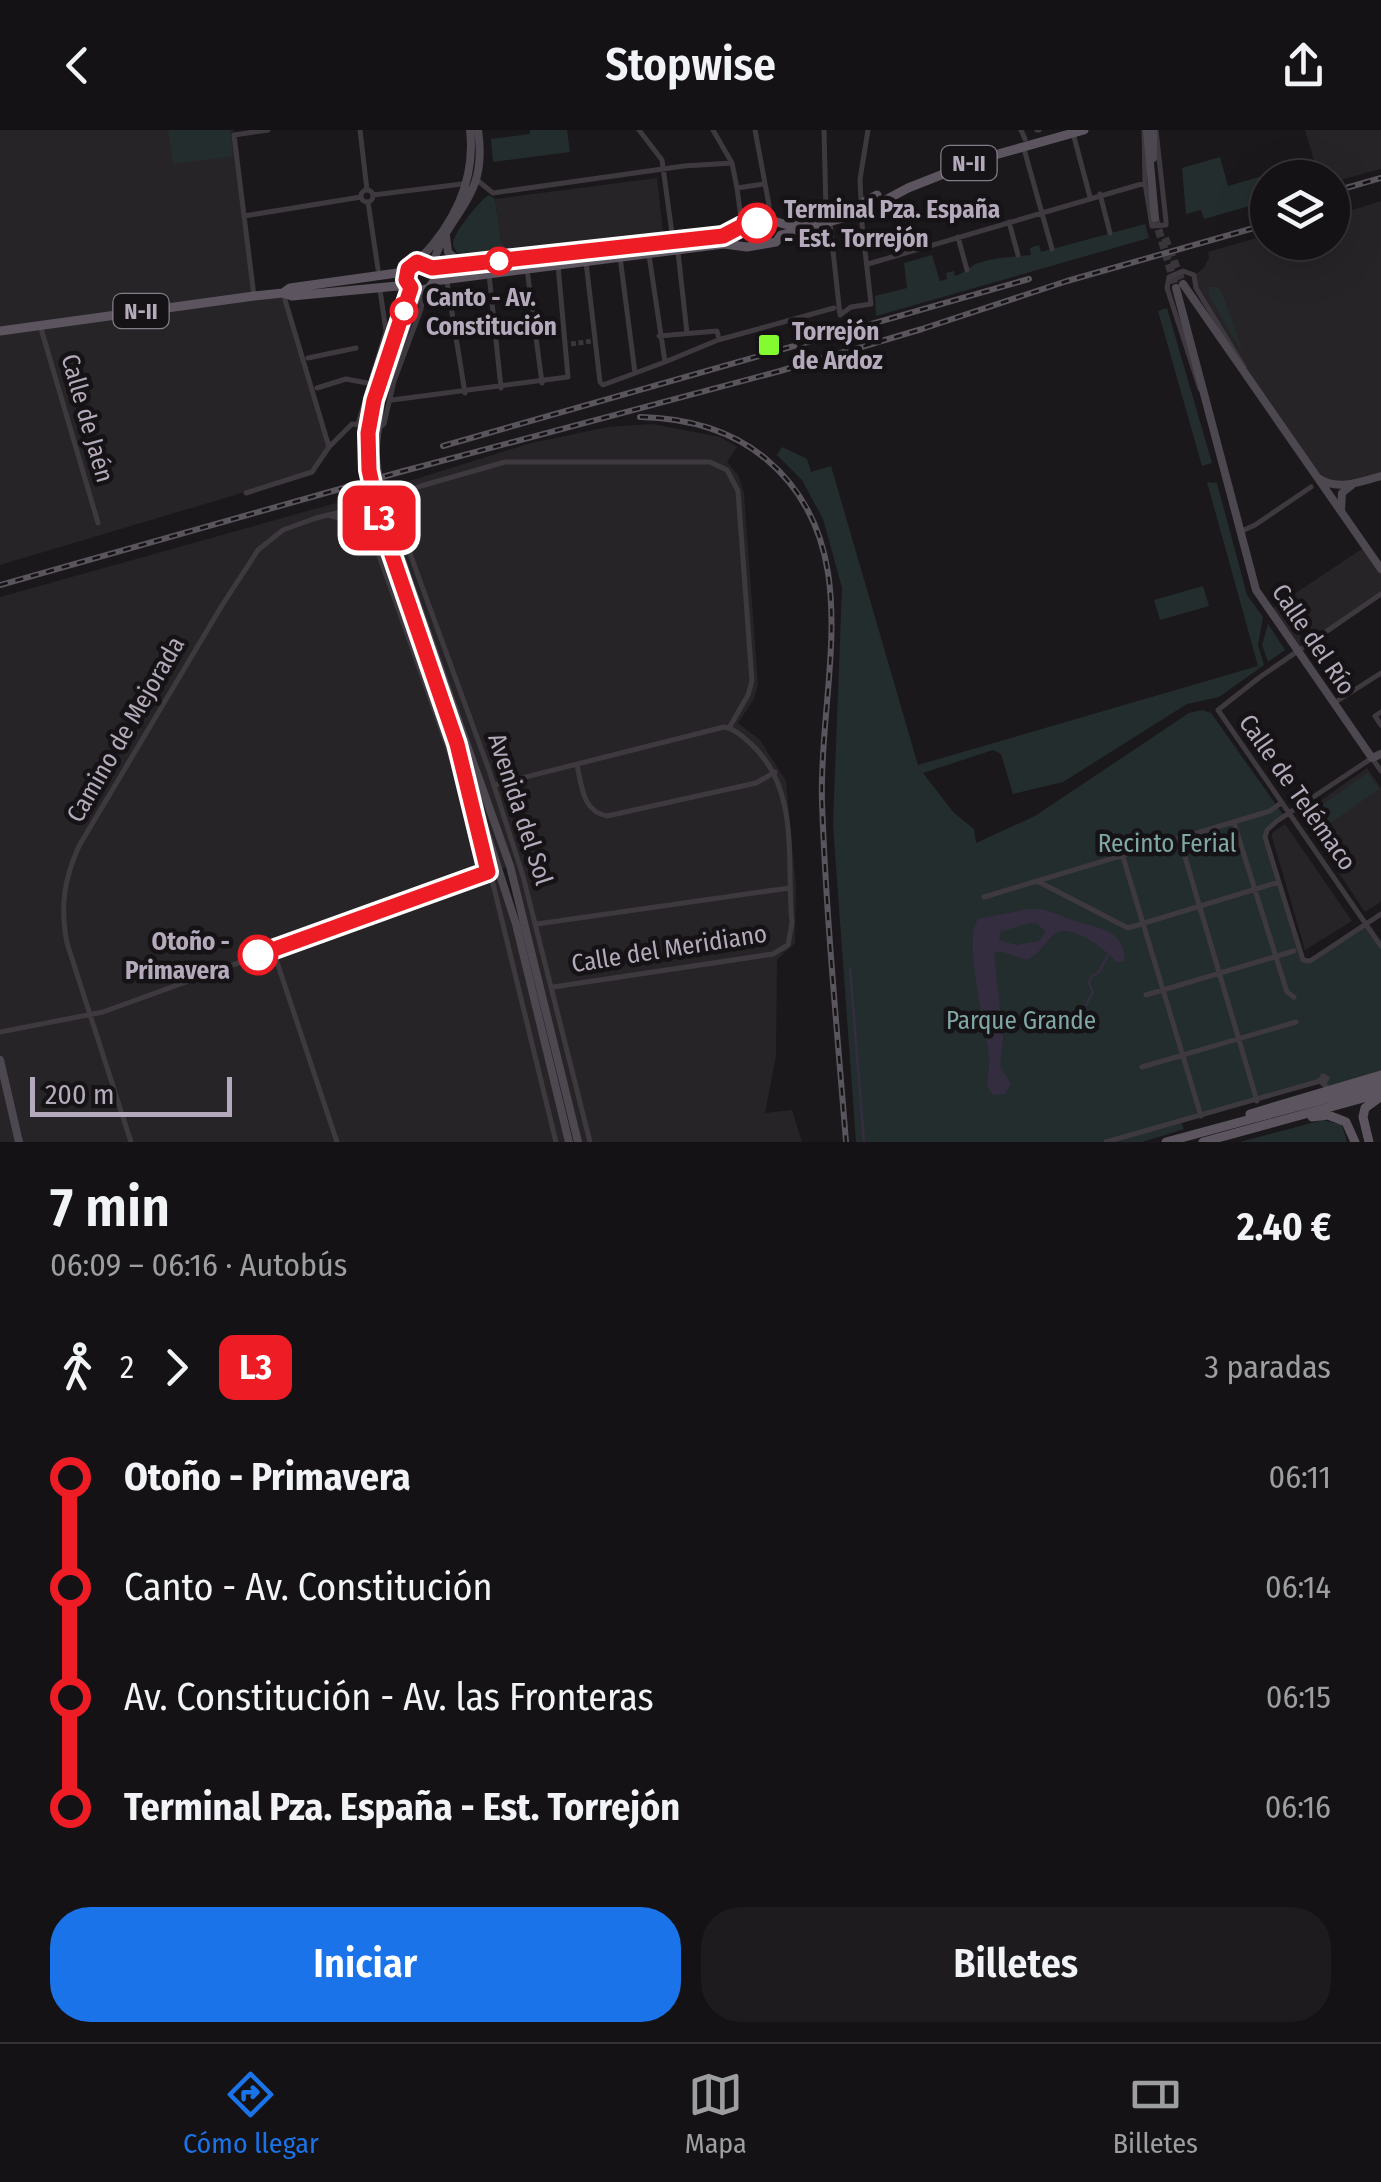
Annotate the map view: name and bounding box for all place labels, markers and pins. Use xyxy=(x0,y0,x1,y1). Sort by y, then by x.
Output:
place label: Terminal Pza. España - Est. Torrejón xyxy=(784,195,1000,254)
marker: Terminal Pza. España - Est. Torrejón xyxy=(738,204,776,242)
unlabelled marker xyxy=(486,248,512,274)
place label: Canto - Av. Constitución xyxy=(426,283,557,342)
marker: Canto - Av. Constitución xyxy=(391,298,417,324)
place label: Torrejón de Ardoz xyxy=(792,317,883,376)
marker: Torrejón de Ardoz xyxy=(756,332,782,358)
place label: Otoño - Primavera xyxy=(125,927,230,986)
marker: Otoño - Primavera xyxy=(239,936,277,974)

